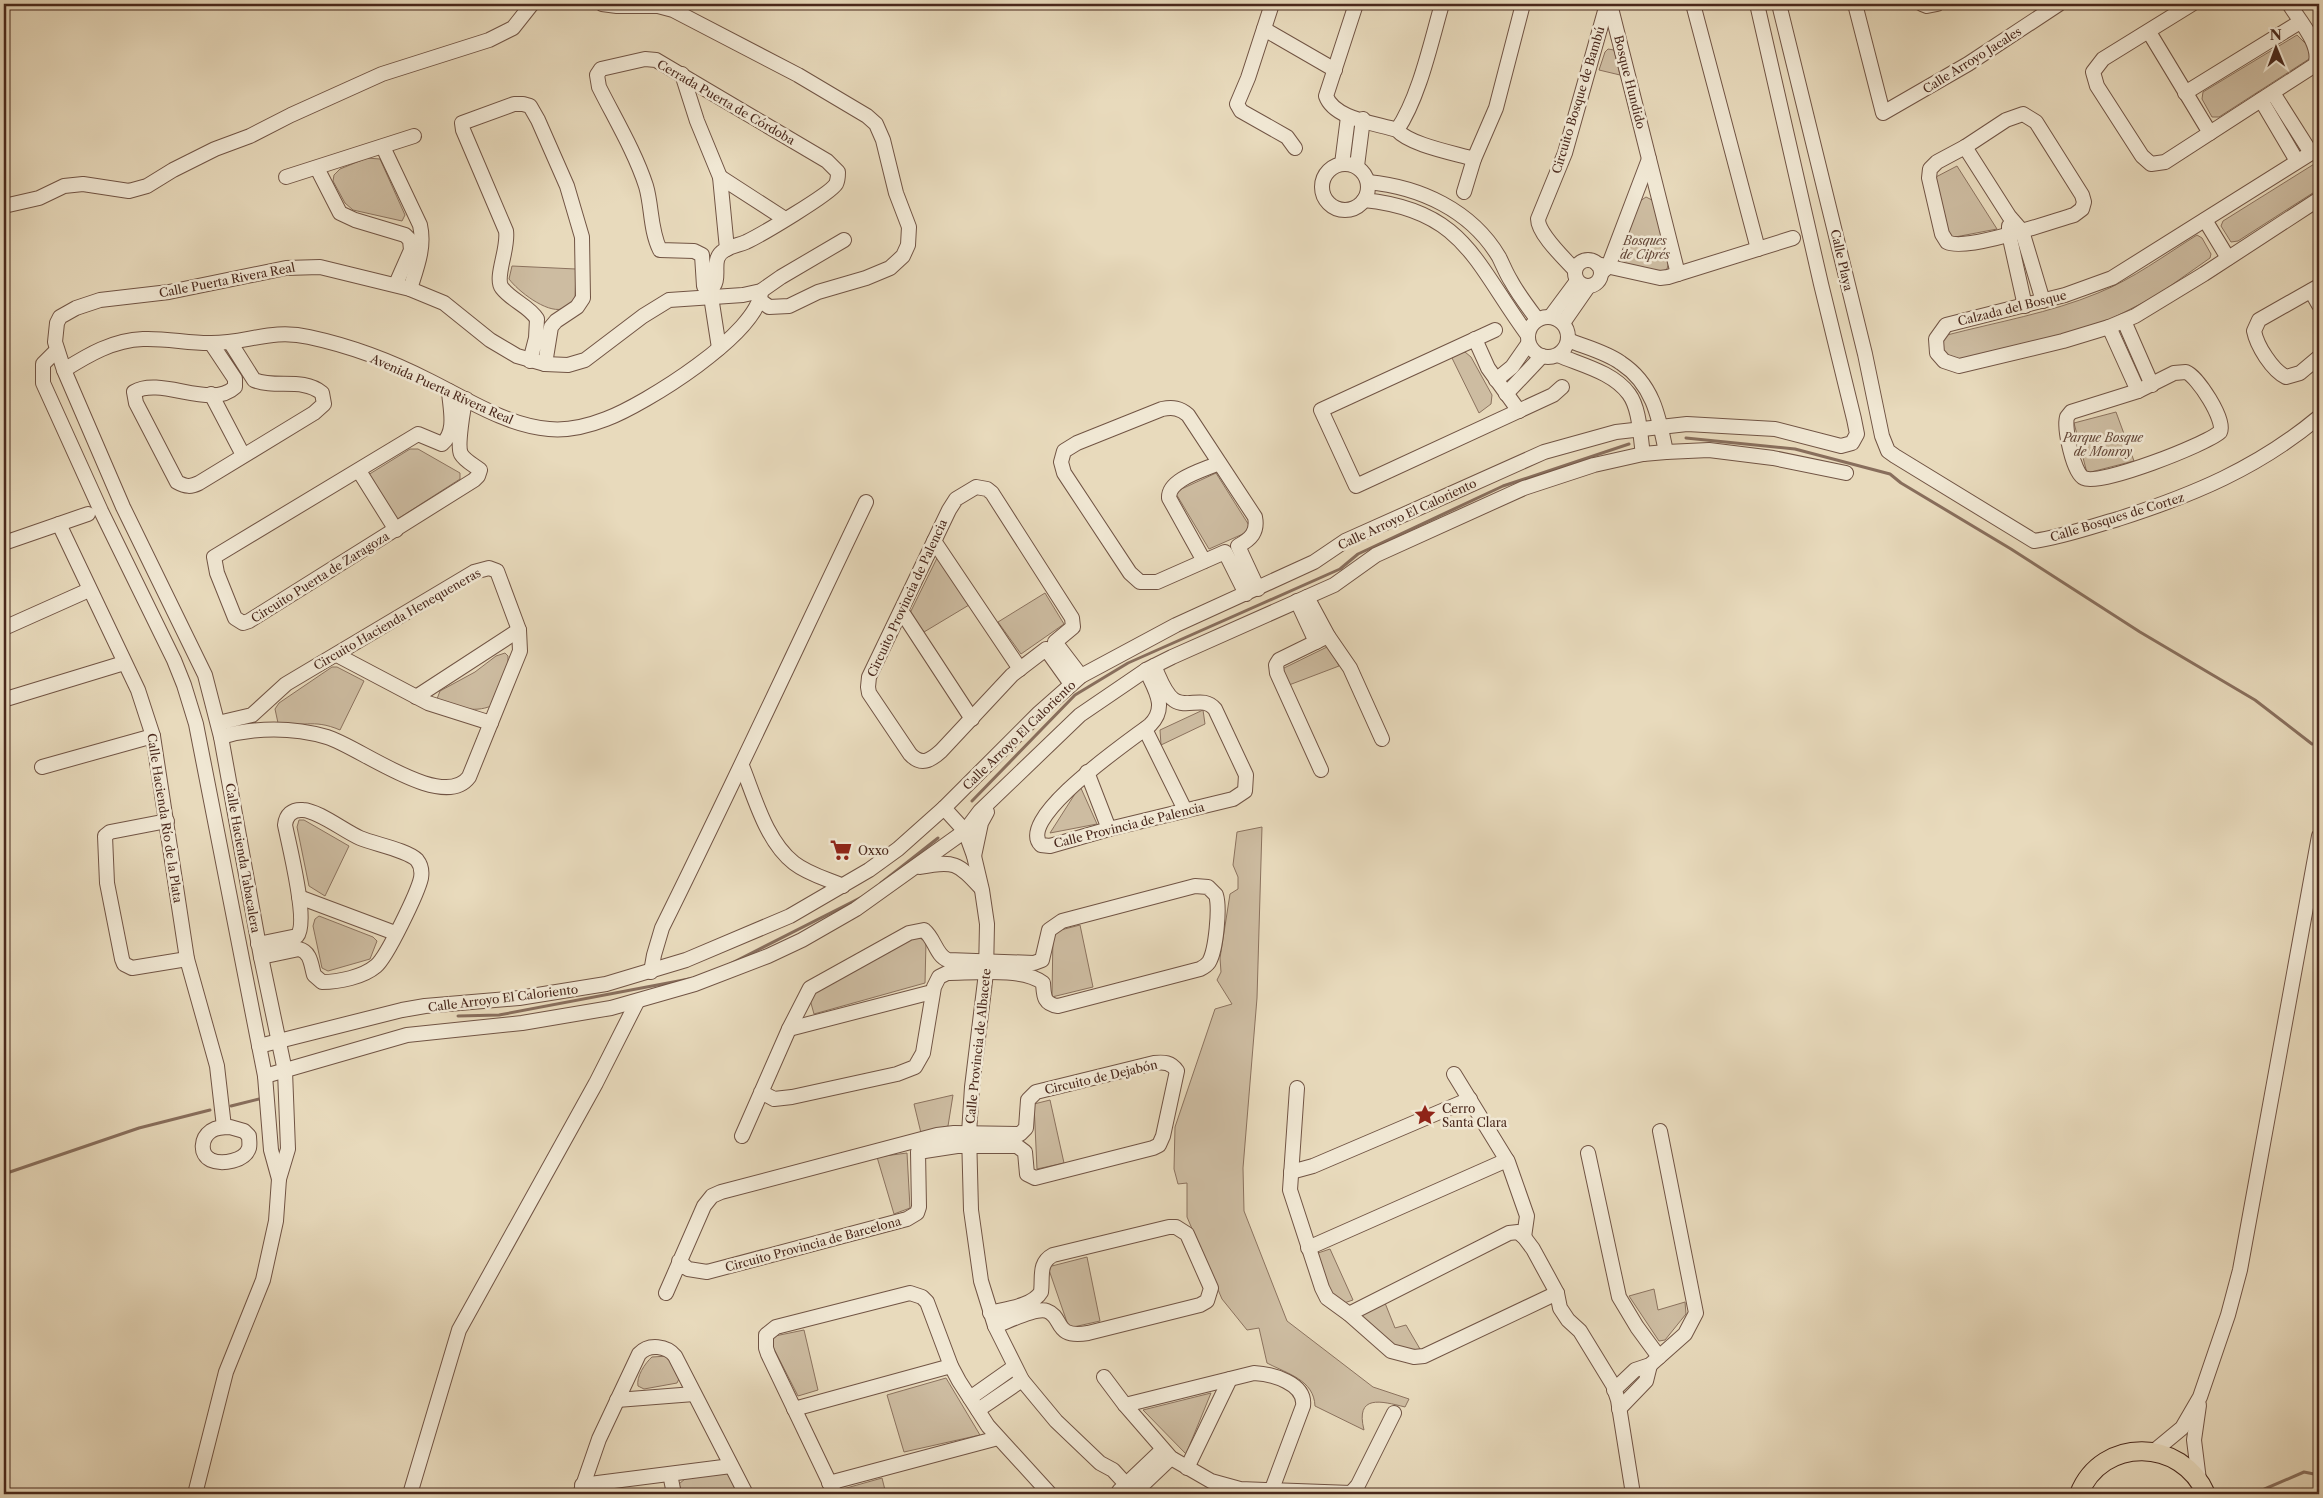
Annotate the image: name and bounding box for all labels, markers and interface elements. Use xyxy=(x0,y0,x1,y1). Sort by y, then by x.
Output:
north arrow xyxy=(2250,22,2300,72)
street label: Circuito Bosque de Bambú xyxy=(1548,24,1608,175)
street label: Calle Arroyo Jacales xyxy=(1920,24,2024,96)
text: N xyxy=(2270,26,2282,44)
street label: Bosque Hundido xyxy=(1611,34,1649,130)
street label: Cerrada Puerta de Córdoba xyxy=(654,56,798,148)
street label: Calle Playa xyxy=(1828,228,1857,293)
park label: Bosques de Ciprés xyxy=(1620,233,1671,262)
street label: Calle Puerta Rivera Real xyxy=(158,259,297,301)
street label: Calzada del Bosque xyxy=(1956,287,2068,329)
street label: Avenida Puerta Rivera Real xyxy=(367,350,516,427)
park label: Parque Bosque de Monroy xyxy=(2062,430,2144,459)
street label: Calle Arroyo El Caloriento xyxy=(1335,475,1479,553)
street label: Calle Bosques de Cortez xyxy=(2048,489,2186,545)
street label: Circuito Provincia de Palencia xyxy=(864,516,950,679)
street label: Circuito Puerta de Zaragoza xyxy=(248,528,392,626)
street label: Circuito Hacienda Henequeneras xyxy=(311,565,483,673)
street label: Calle Arroyo El Caloriento xyxy=(959,677,1079,793)
street label: Calle Hacienda Río de la Plata xyxy=(144,732,186,905)
street label: Calle Hacienda Tabacalera xyxy=(222,782,264,935)
street label: Calle Provincia de Palencia xyxy=(1052,799,1207,851)
supermarket icon: Oxxo xyxy=(828,837,854,863)
place label: Oxxo xyxy=(858,843,889,858)
street label: Calle Provincia de Albacete xyxy=(962,967,994,1124)
street label: Calle Arroyo El Caloriento xyxy=(427,981,579,1015)
street label: Circuito de Dejabón xyxy=(1043,1057,1159,1097)
place label: Cerro Santa Clara xyxy=(1442,1101,1508,1130)
place icon: Cerro Santa Clara xyxy=(1412,1102,1438,1128)
street label: Circuito Provincia de Barcelona xyxy=(723,1213,903,1275)

